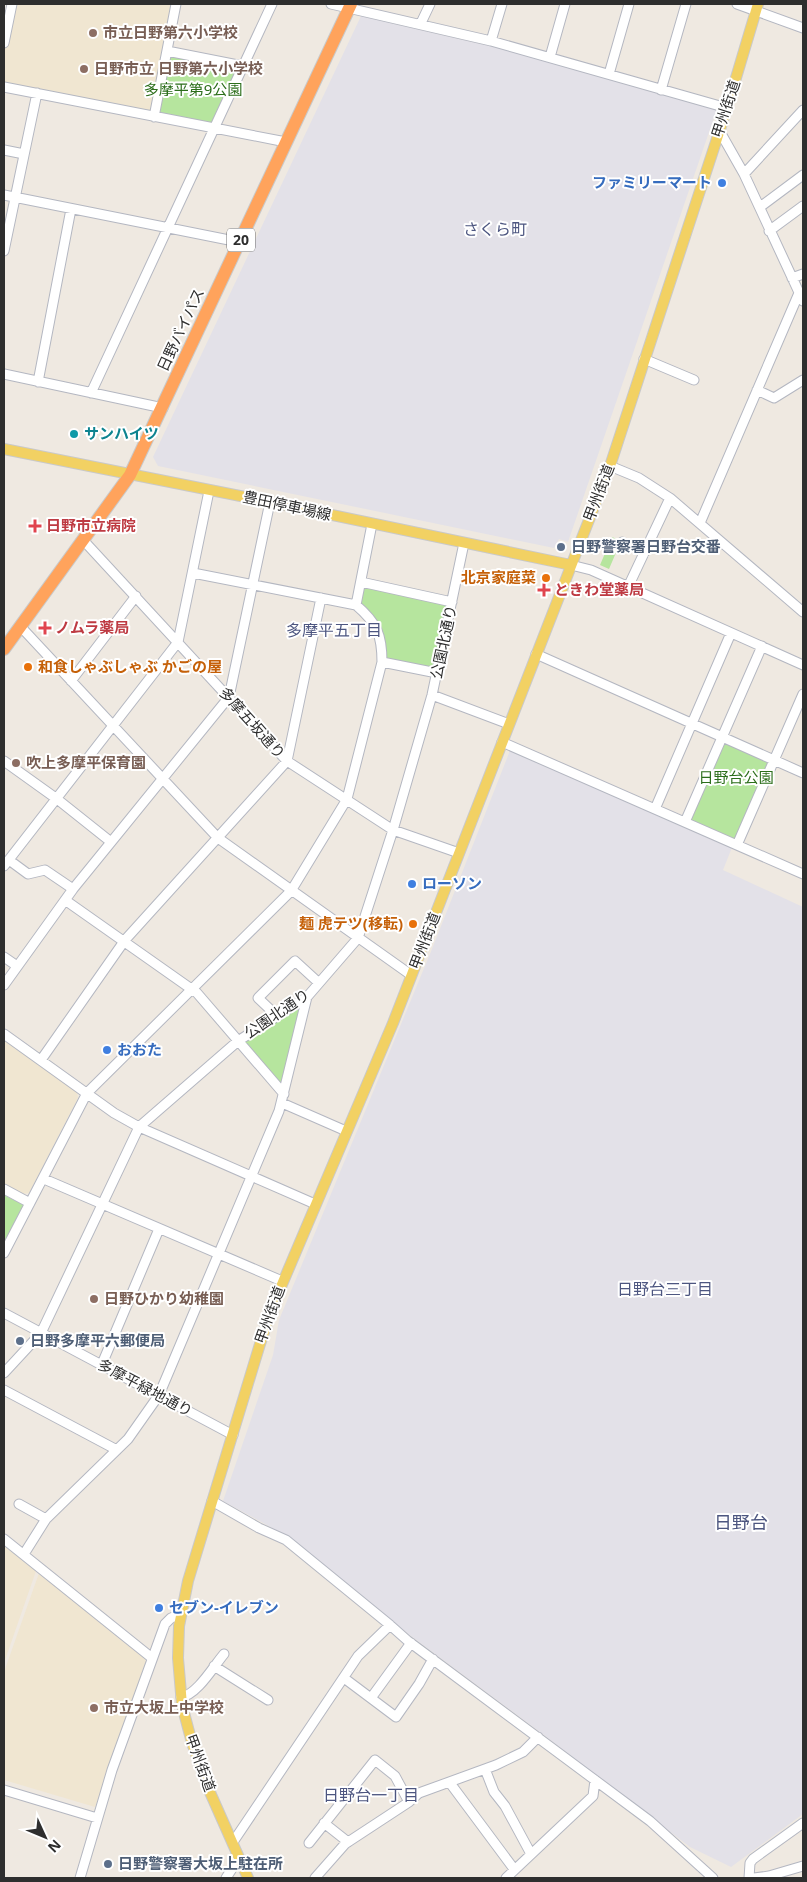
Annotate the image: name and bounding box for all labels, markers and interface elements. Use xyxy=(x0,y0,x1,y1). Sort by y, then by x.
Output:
place label: 市立日野第六小学校 xyxy=(103,22,238,42)
marker: 市立日野第六小学校 xyxy=(87,27,99,39)
place label: 日野市立 日野第六小学校 xyxy=(94,58,263,78)
marker: 日野市立 日野第六小学校 xyxy=(78,63,90,75)
street label: 甲州街道 xyxy=(706,77,744,140)
park label: 多摩平第9公園 xyxy=(144,79,242,99)
place label: ファミリーマート xyxy=(592,172,712,192)
marker: ファミリーマート xyxy=(716,177,728,189)
district label: さくら町 xyxy=(463,218,527,240)
road number: 20 xyxy=(227,228,255,252)
street label: 日野バイパス xyxy=(152,285,208,374)
place label: サンハイツ xyxy=(84,423,159,443)
marker: サンハイツ xyxy=(68,428,80,440)
street label: 甲州街道 xyxy=(578,461,618,524)
street label: 豊田停車場線 xyxy=(241,486,333,524)
place label: 日野市立病院 xyxy=(46,515,136,535)
marker: 日野市立病院 xyxy=(28,519,42,533)
place label: 日野警察署日野台交番 xyxy=(571,536,721,556)
marker: 日野警察署日野台交番 xyxy=(555,541,567,553)
place label: 北京家庭菜 xyxy=(461,567,536,587)
marker: 北京家庭菜 xyxy=(540,572,552,584)
place label: ときわ堂薬局 xyxy=(554,579,644,599)
marker: ときわ堂薬局 xyxy=(538,584,550,596)
street label: 公園北通り xyxy=(425,603,461,681)
place label: ノムラ薬局 xyxy=(55,617,129,637)
district label: 多摩平五丁目 xyxy=(286,619,382,641)
marker: ノムラ薬局 xyxy=(39,622,51,634)
place label: 和食しゃぶしゃぶ かごの屋 xyxy=(38,656,222,676)
marker: 和食しゃぶしゃぶ かごの屋 xyxy=(22,661,34,673)
street label: 多摩五坂通り xyxy=(215,682,290,762)
place label: 吹上多摩平保育園 xyxy=(26,752,146,772)
marker: 吹上多摩平保育園 xyxy=(10,757,22,769)
park label: 日野台公園 xyxy=(698,767,774,787)
place label: ローソン xyxy=(422,873,482,893)
marker: ローソン xyxy=(406,878,418,890)
street label: 甲州街道 xyxy=(404,909,444,972)
place label: 麺 虎テツ(移転) xyxy=(299,913,403,933)
marker: 麺 虎テツ(移転) xyxy=(407,918,419,930)
street label: 公園北通り xyxy=(240,984,313,1042)
place label: おおた xyxy=(117,1039,162,1059)
marker: おおた xyxy=(101,1044,113,1056)
district label: 日野台三丁目 xyxy=(617,1278,713,1300)
street label: 甲州街道 xyxy=(249,1283,289,1346)
place label: 日野ひかり幼稚園 xyxy=(104,1288,224,1308)
marker: 日野ひかり幼稚園 xyxy=(88,1293,100,1305)
place label: 日野多摩平六郵便局 xyxy=(30,1330,165,1350)
marker: 日野多摩平六郵便局 xyxy=(14,1335,26,1347)
street label: 多摩平緑地通り xyxy=(94,1354,197,1421)
district label: 日野台 xyxy=(714,1510,768,1534)
place label: セブン-イレブン xyxy=(169,1597,279,1617)
marker: セブン-イレブン xyxy=(153,1602,165,1614)
place label: 市立大坂上中学校 xyxy=(104,1697,224,1717)
marker: 市立大坂上中学校 xyxy=(88,1702,100,1714)
street label: 甲州街道 xyxy=(181,1731,221,1794)
district label: 日野台一丁目 xyxy=(323,1784,419,1806)
north arrow xyxy=(20,1812,70,1862)
text: N xyxy=(44,1836,66,1857)
place label: 日野警察署大坂上駐在所 xyxy=(118,1853,283,1873)
marker: 日野警察署大坂上駐在所 xyxy=(102,1858,114,1870)

